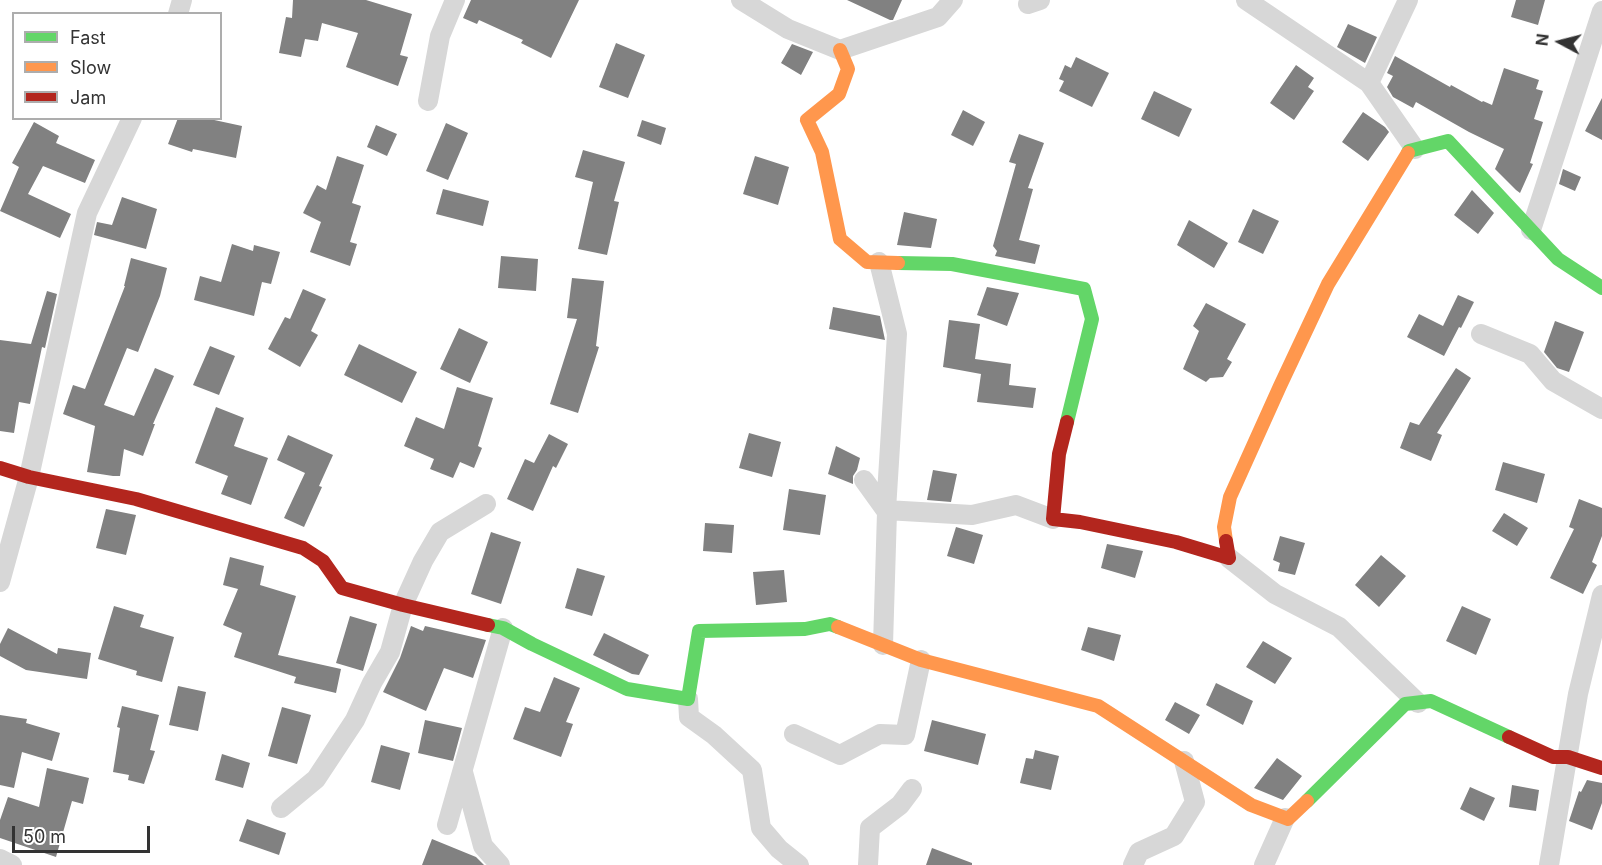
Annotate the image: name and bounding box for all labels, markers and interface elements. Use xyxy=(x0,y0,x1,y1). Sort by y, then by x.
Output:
legend xyxy=(12,12,222,120)
north arrow xyxy=(1530,12,1590,72)
text: Fast xyxy=(70,27,106,48)
text: N xyxy=(1531,33,1553,47)
text: Slow xyxy=(70,57,111,78)
text: Jam xyxy=(70,87,106,108)
scale bar xyxy=(15,814,153,852)
text: 50 m xyxy=(23,826,66,847)

